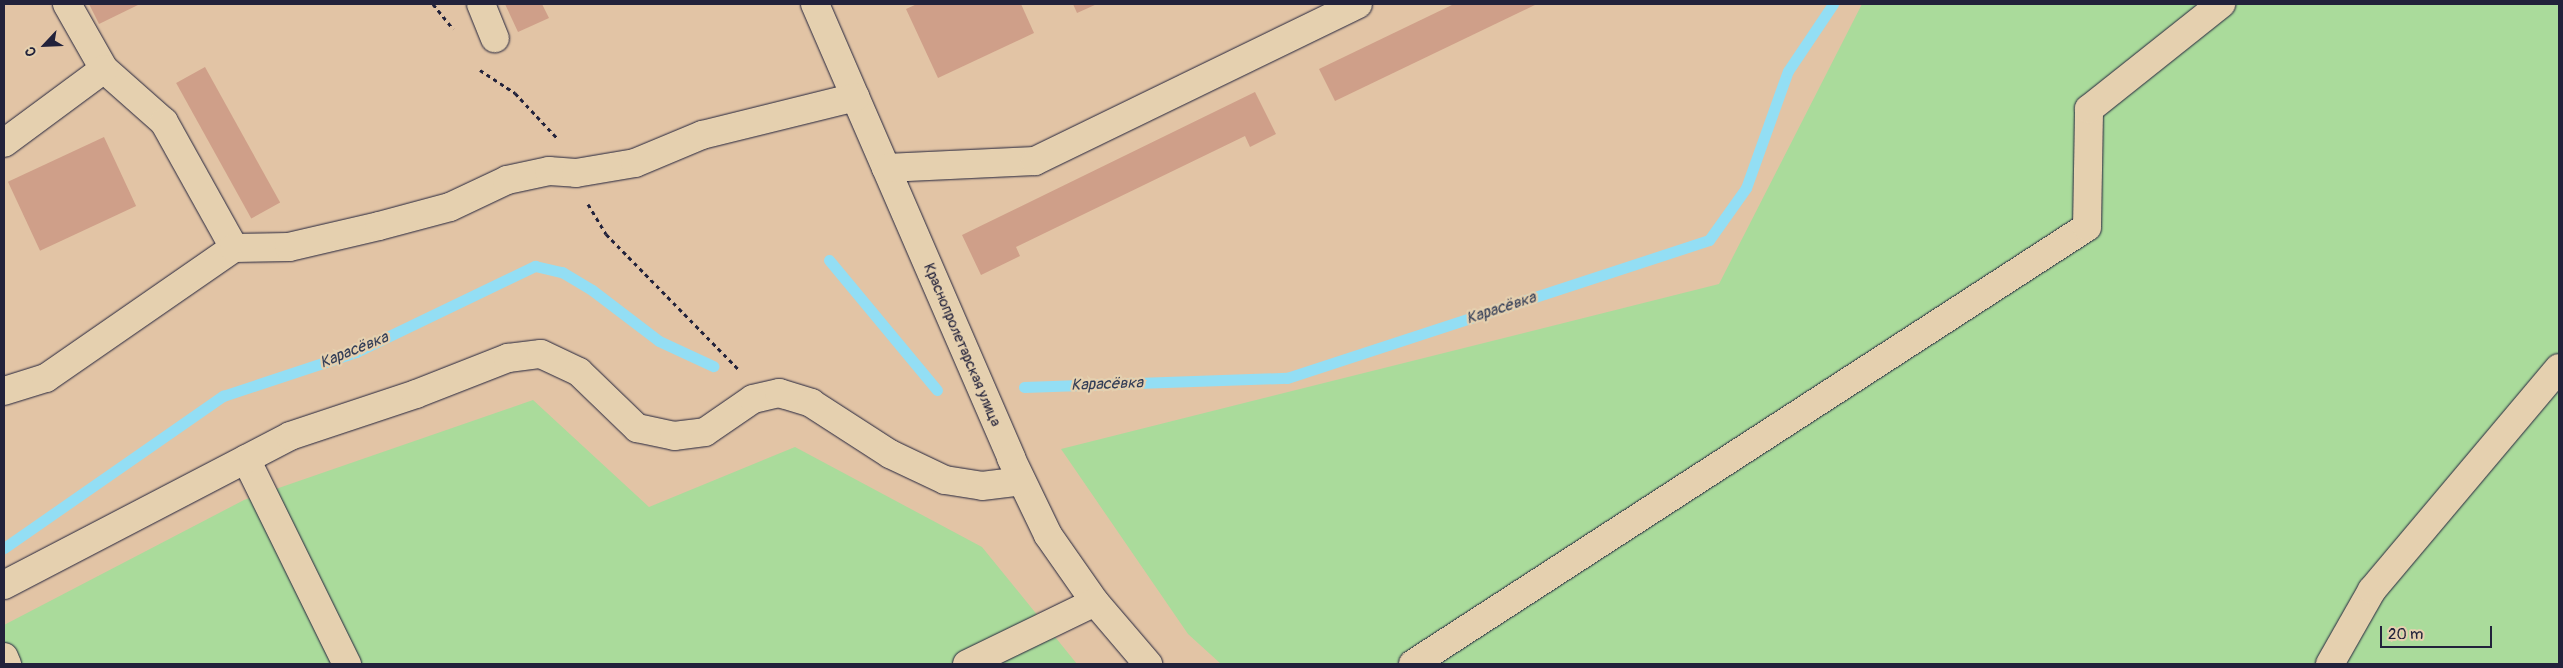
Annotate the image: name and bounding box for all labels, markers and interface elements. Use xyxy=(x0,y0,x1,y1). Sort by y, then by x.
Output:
north arrow xyxy=(20,20,70,70)
text: С xyxy=(21,44,40,59)
street label: Краснопролетарская улица xyxy=(919,261,1005,429)
water label: Карасёвка xyxy=(1464,288,1538,328)
water label: Карасёвка xyxy=(317,328,391,372)
water label: Карасёвка xyxy=(1071,373,1143,395)
scale bar xyxy=(2383,616,2496,648)
text: 20 m xyxy=(2388,625,2423,644)

